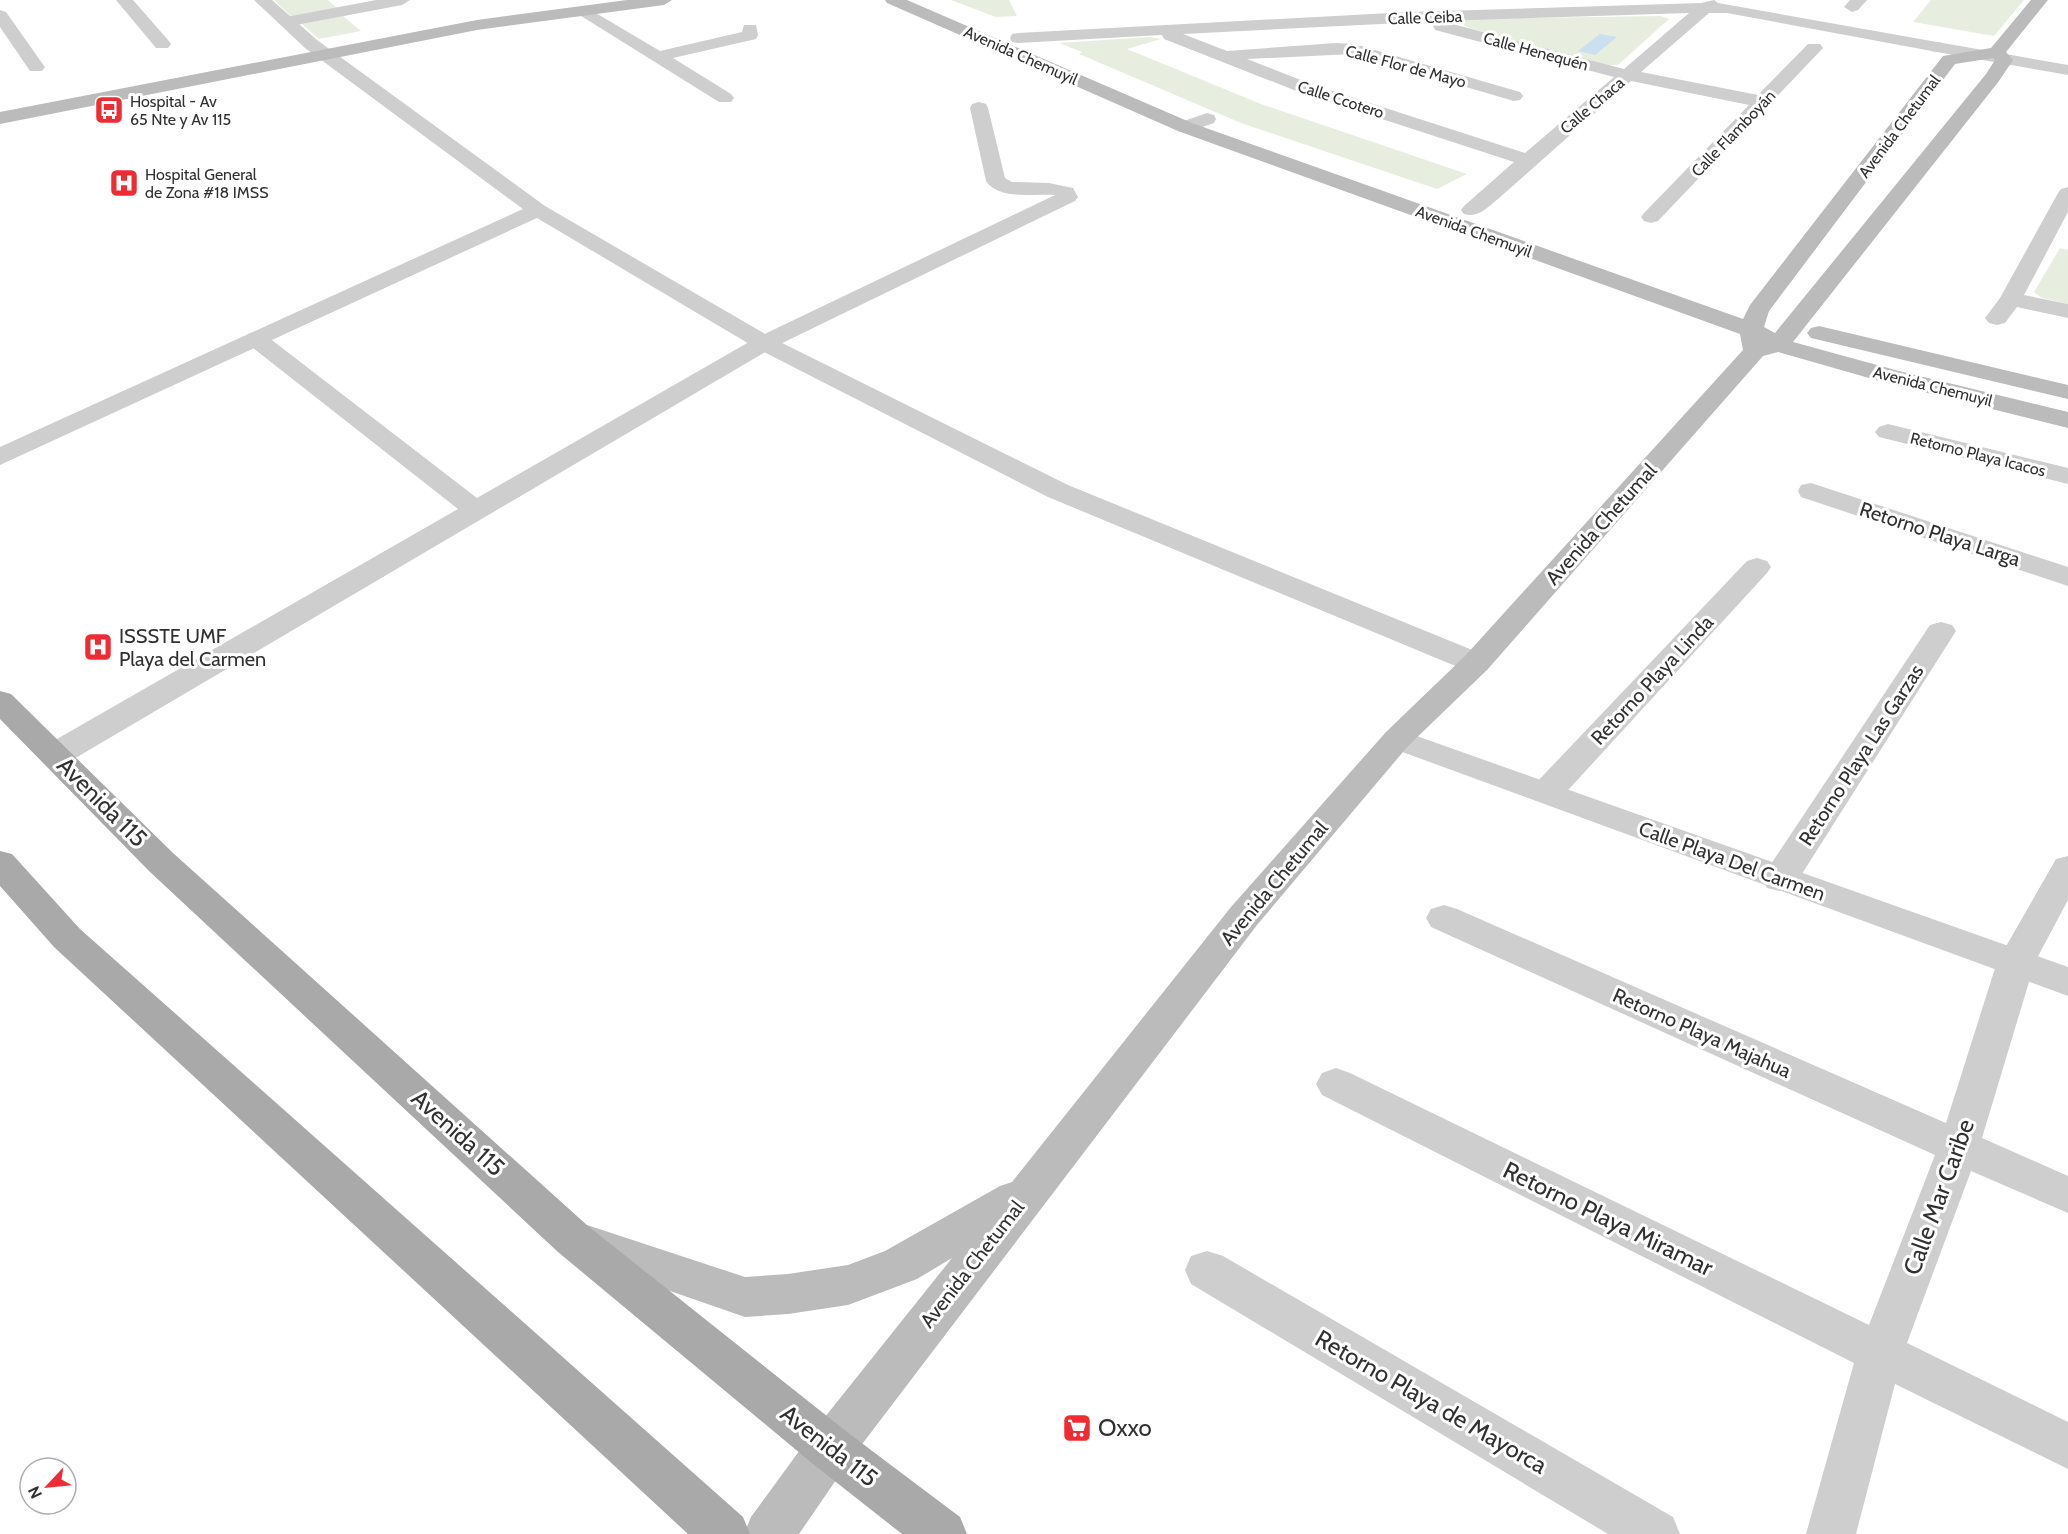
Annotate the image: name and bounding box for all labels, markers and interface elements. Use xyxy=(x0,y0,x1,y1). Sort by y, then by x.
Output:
street label: Calle Ceiba xyxy=(1387,7,1463,28)
street label: Avenida Chemuyil xyxy=(961,22,1081,89)
street label: Calle Henequén xyxy=(1481,28,1590,75)
street label: Calle Flor de Mayo xyxy=(1344,41,1468,92)
street label: Avenida Chetumal xyxy=(1855,71,1944,181)
street label: Calle Chaca xyxy=(1556,73,1629,138)
street label: Calle Ccotero xyxy=(1295,77,1386,122)
street label: Calle Flamboyán xyxy=(1687,86,1779,181)
place label: Hospital - Av 65 Nte y Av 115 xyxy=(130,92,231,129)
bus stop icon: Hospital - Av 65 Nte y Av 115 xyxy=(93,94,125,126)
place label: Hospital General de Zona #18 IMSS xyxy=(145,165,268,202)
hospital icon: Hospital General de Zona #18 IMSS xyxy=(108,167,140,199)
street label: Avenida Chemuyil xyxy=(1413,202,1535,261)
street label: Avenida Chemuyil xyxy=(1871,362,1995,411)
street label: Retorno Playa Icacos xyxy=(1908,428,2048,481)
street label: Avenida Chetumal xyxy=(1540,458,1662,589)
street label: Retorno Playa Larga xyxy=(1857,497,2024,571)
street label: Retorno Playa Linda xyxy=(1586,610,1718,750)
place label: ISSSTE UMF Playa del Carmen xyxy=(119,624,266,671)
hospital icon: ISSSTE UMF Playa del Carmen xyxy=(82,631,114,663)
street label: Retorno Playa Las Garzas xyxy=(1793,660,1929,850)
street label: Avenida 115 xyxy=(51,751,153,853)
street label: Avenida Chetumal xyxy=(1215,816,1333,950)
street label: Calle Playa Del Carmen xyxy=(1636,816,1828,906)
street label: Retorno Playa Majahua xyxy=(1609,983,1795,1083)
street label: Avenida 115 xyxy=(406,1083,511,1182)
street label: Calle Mar Caribe xyxy=(1897,1115,1980,1279)
street label: Retorno Playa Miramar xyxy=(1499,1155,1718,1282)
street label: Avenida Chetumal xyxy=(915,1195,1029,1332)
street label: Retorno Playa de Mayorca xyxy=(1310,1323,1553,1480)
street label: Avenida 115 xyxy=(775,1399,884,1492)
supermarket icon: Oxxo xyxy=(1061,1412,1093,1444)
place label: Oxxo xyxy=(1098,1413,1152,1442)
north arrow xyxy=(18,1456,78,1516)
text: N xyxy=(24,1483,46,1502)

